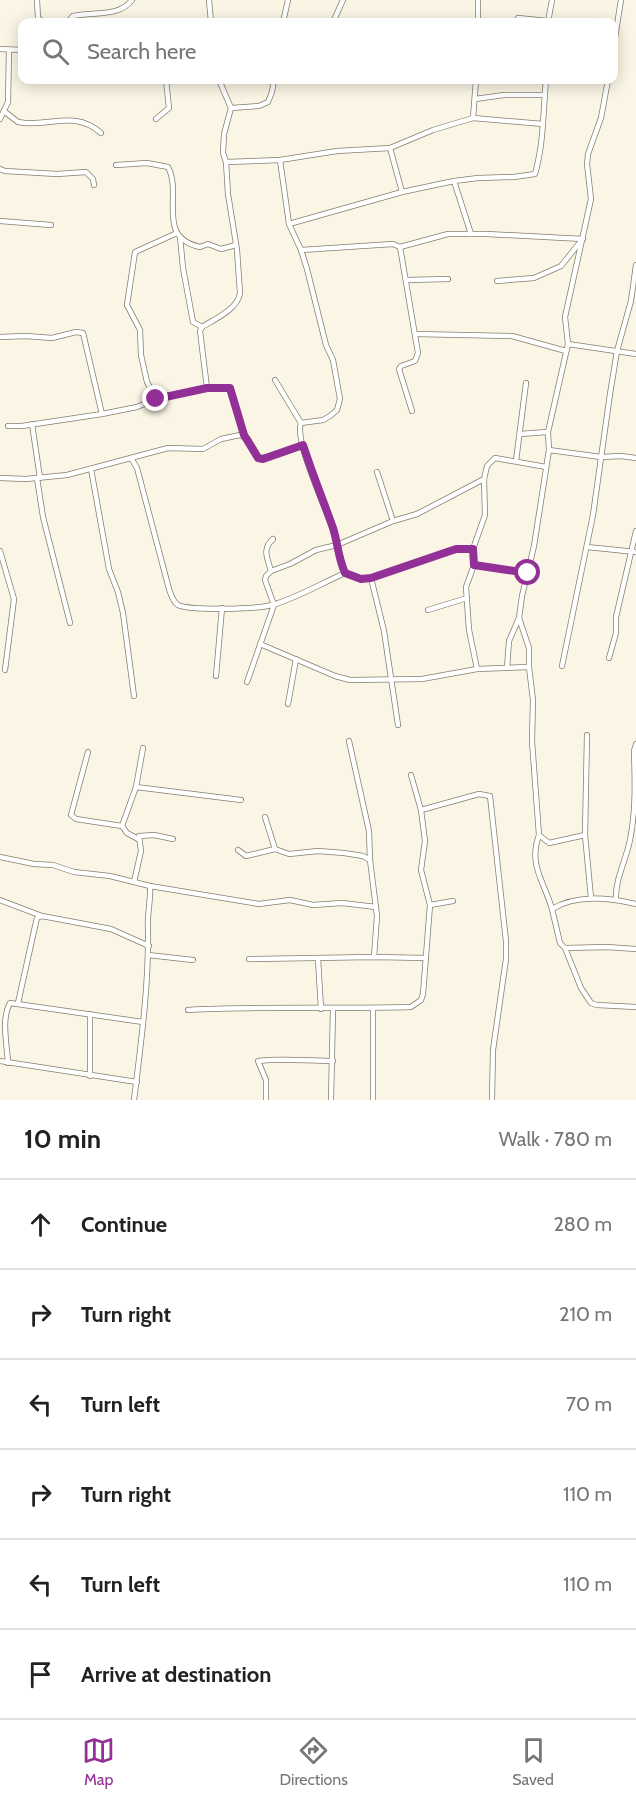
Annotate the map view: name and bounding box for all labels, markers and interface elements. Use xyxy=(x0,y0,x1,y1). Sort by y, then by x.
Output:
search box xyxy=(18,18,618,84)
icon: search xyxy=(39,35,72,68)
text: Search here xyxy=(87,38,196,65)
route end xyxy=(142,385,168,411)
route start xyxy=(514,559,540,585)
text: 10 min xyxy=(24,1123,101,1155)
text: Walk · 780 m xyxy=(499,1127,612,1151)
icon: ahead xyxy=(24,1208,57,1241)
text: Continue xyxy=(81,1211,167,1238)
text: 280 m xyxy=(553,1212,612,1236)
icon: right xyxy=(24,1298,57,1331)
text: Turn right xyxy=(81,1301,171,1328)
text: 210 m xyxy=(559,1302,612,1326)
icon: left xyxy=(24,1388,57,1421)
text: Turn left xyxy=(81,1391,160,1418)
text: 70 m xyxy=(566,1392,612,1416)
icon: right xyxy=(24,1478,57,1511)
text: Turn right xyxy=(81,1481,171,1508)
text: 110 m xyxy=(563,1482,612,1506)
icon: left xyxy=(24,1568,57,1601)
text: Turn left xyxy=(81,1571,160,1598)
text: 110 m xyxy=(563,1572,612,1596)
icon: arrive xyxy=(24,1658,57,1691)
text: Arrive at destination xyxy=(81,1661,271,1688)
tab: Map xyxy=(82,1734,115,1789)
tab: Directions xyxy=(280,1734,348,1789)
tab: Saved xyxy=(512,1734,554,1789)

